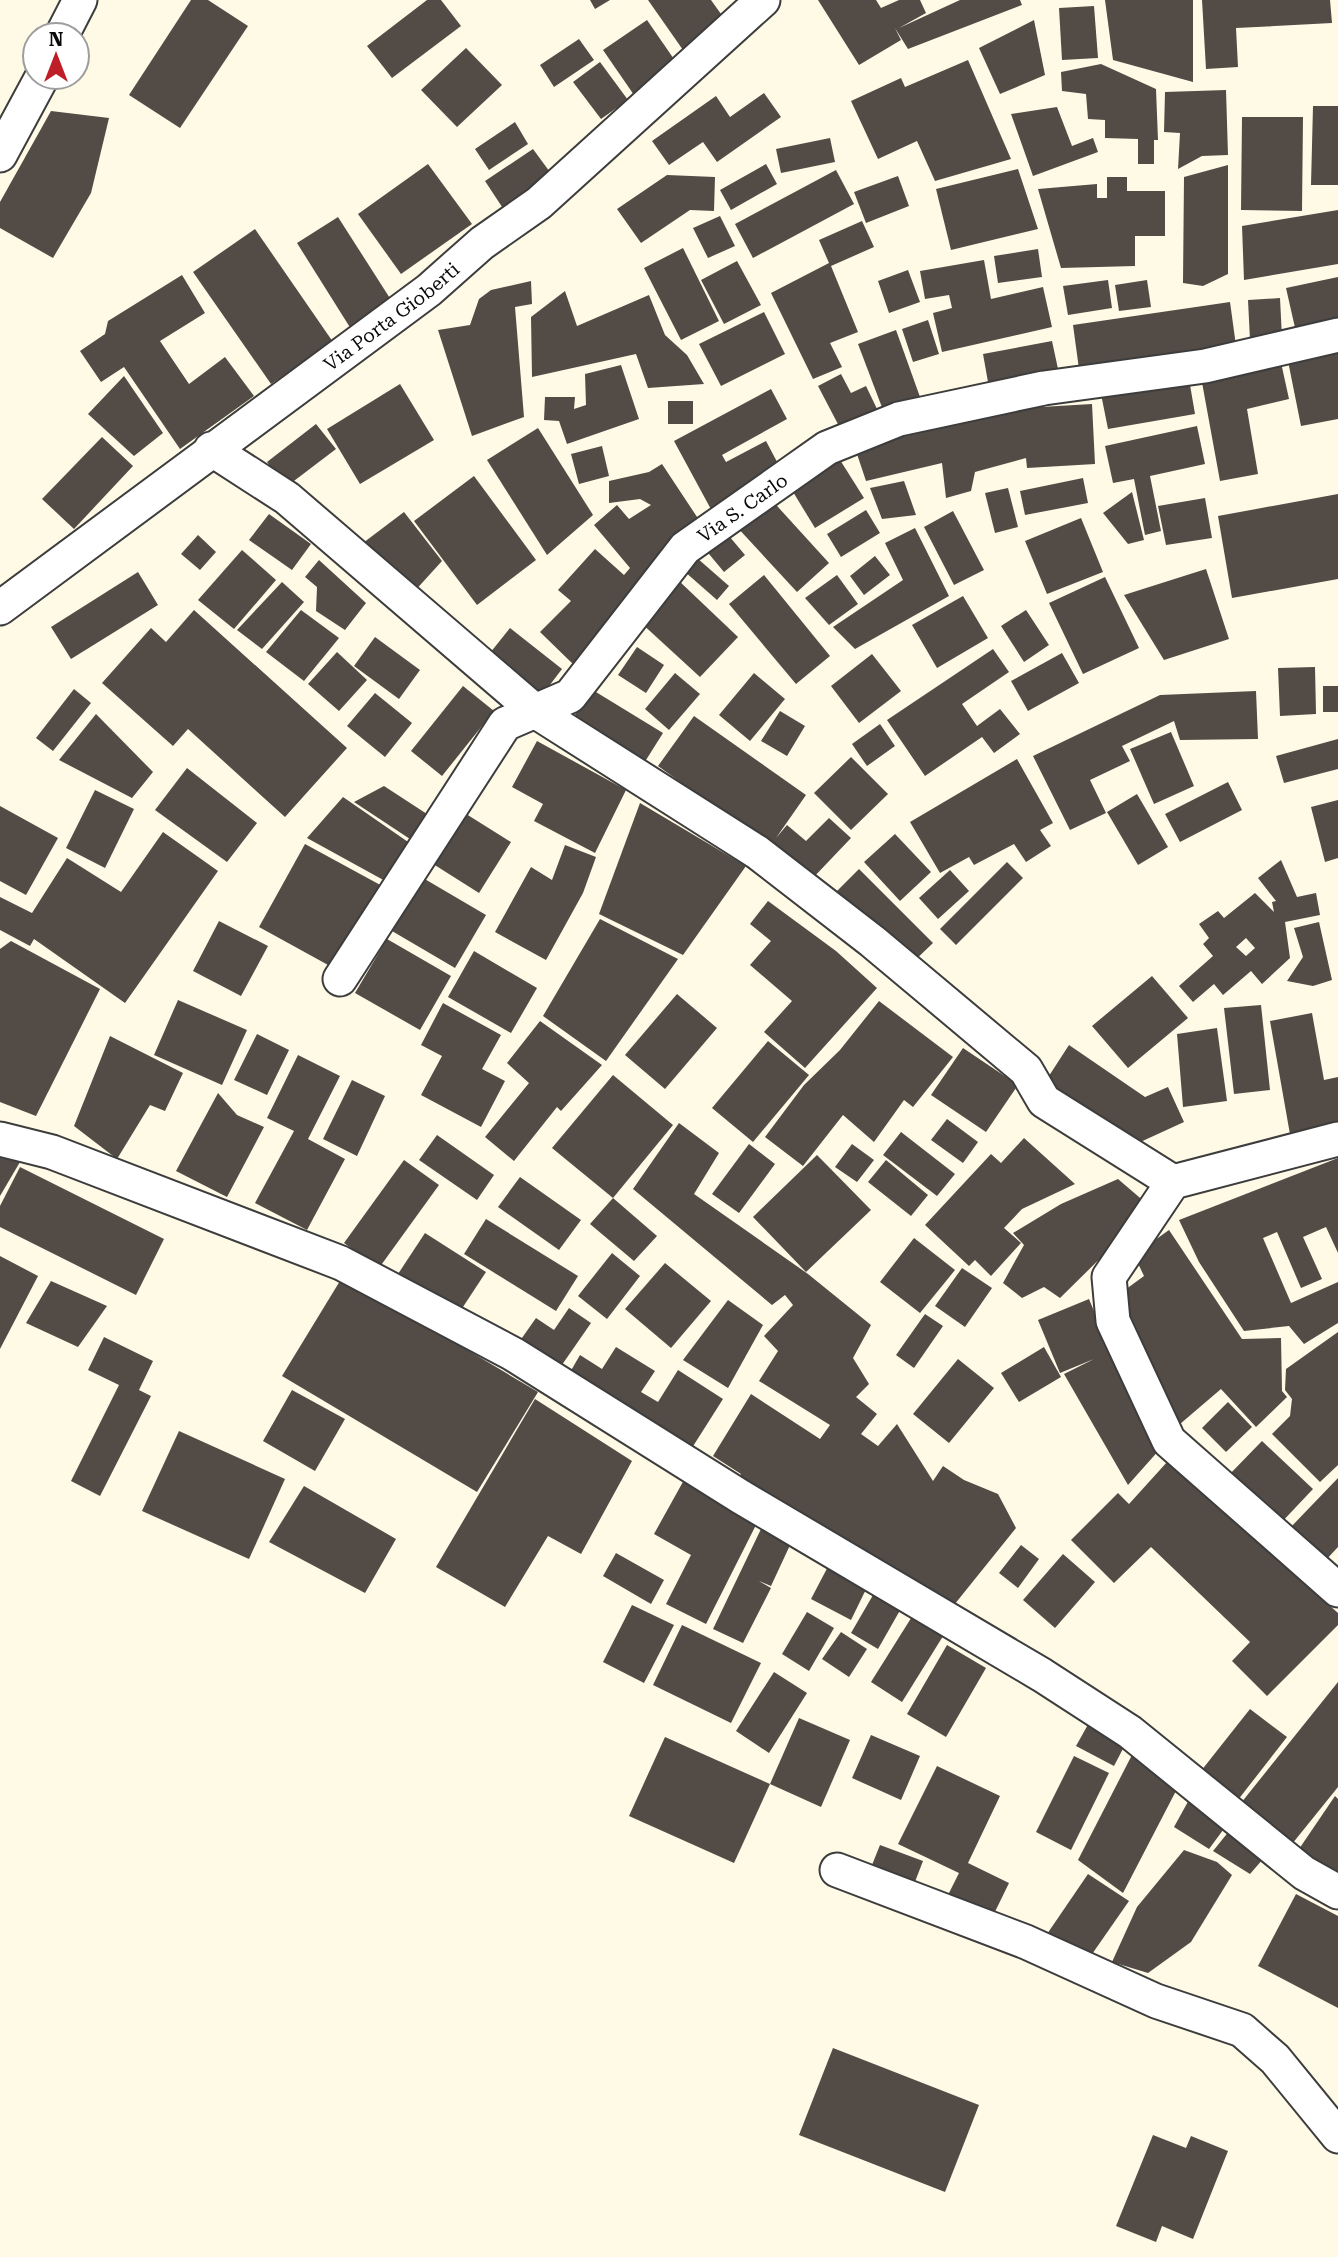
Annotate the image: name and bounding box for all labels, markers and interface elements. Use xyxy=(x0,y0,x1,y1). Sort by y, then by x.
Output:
north arrow xyxy=(21,21,91,91)
text: N xyxy=(49,28,64,51)
street label: Via Porta Gioberti xyxy=(319,257,464,376)
street label: Via S. Carlo xyxy=(693,468,792,547)

